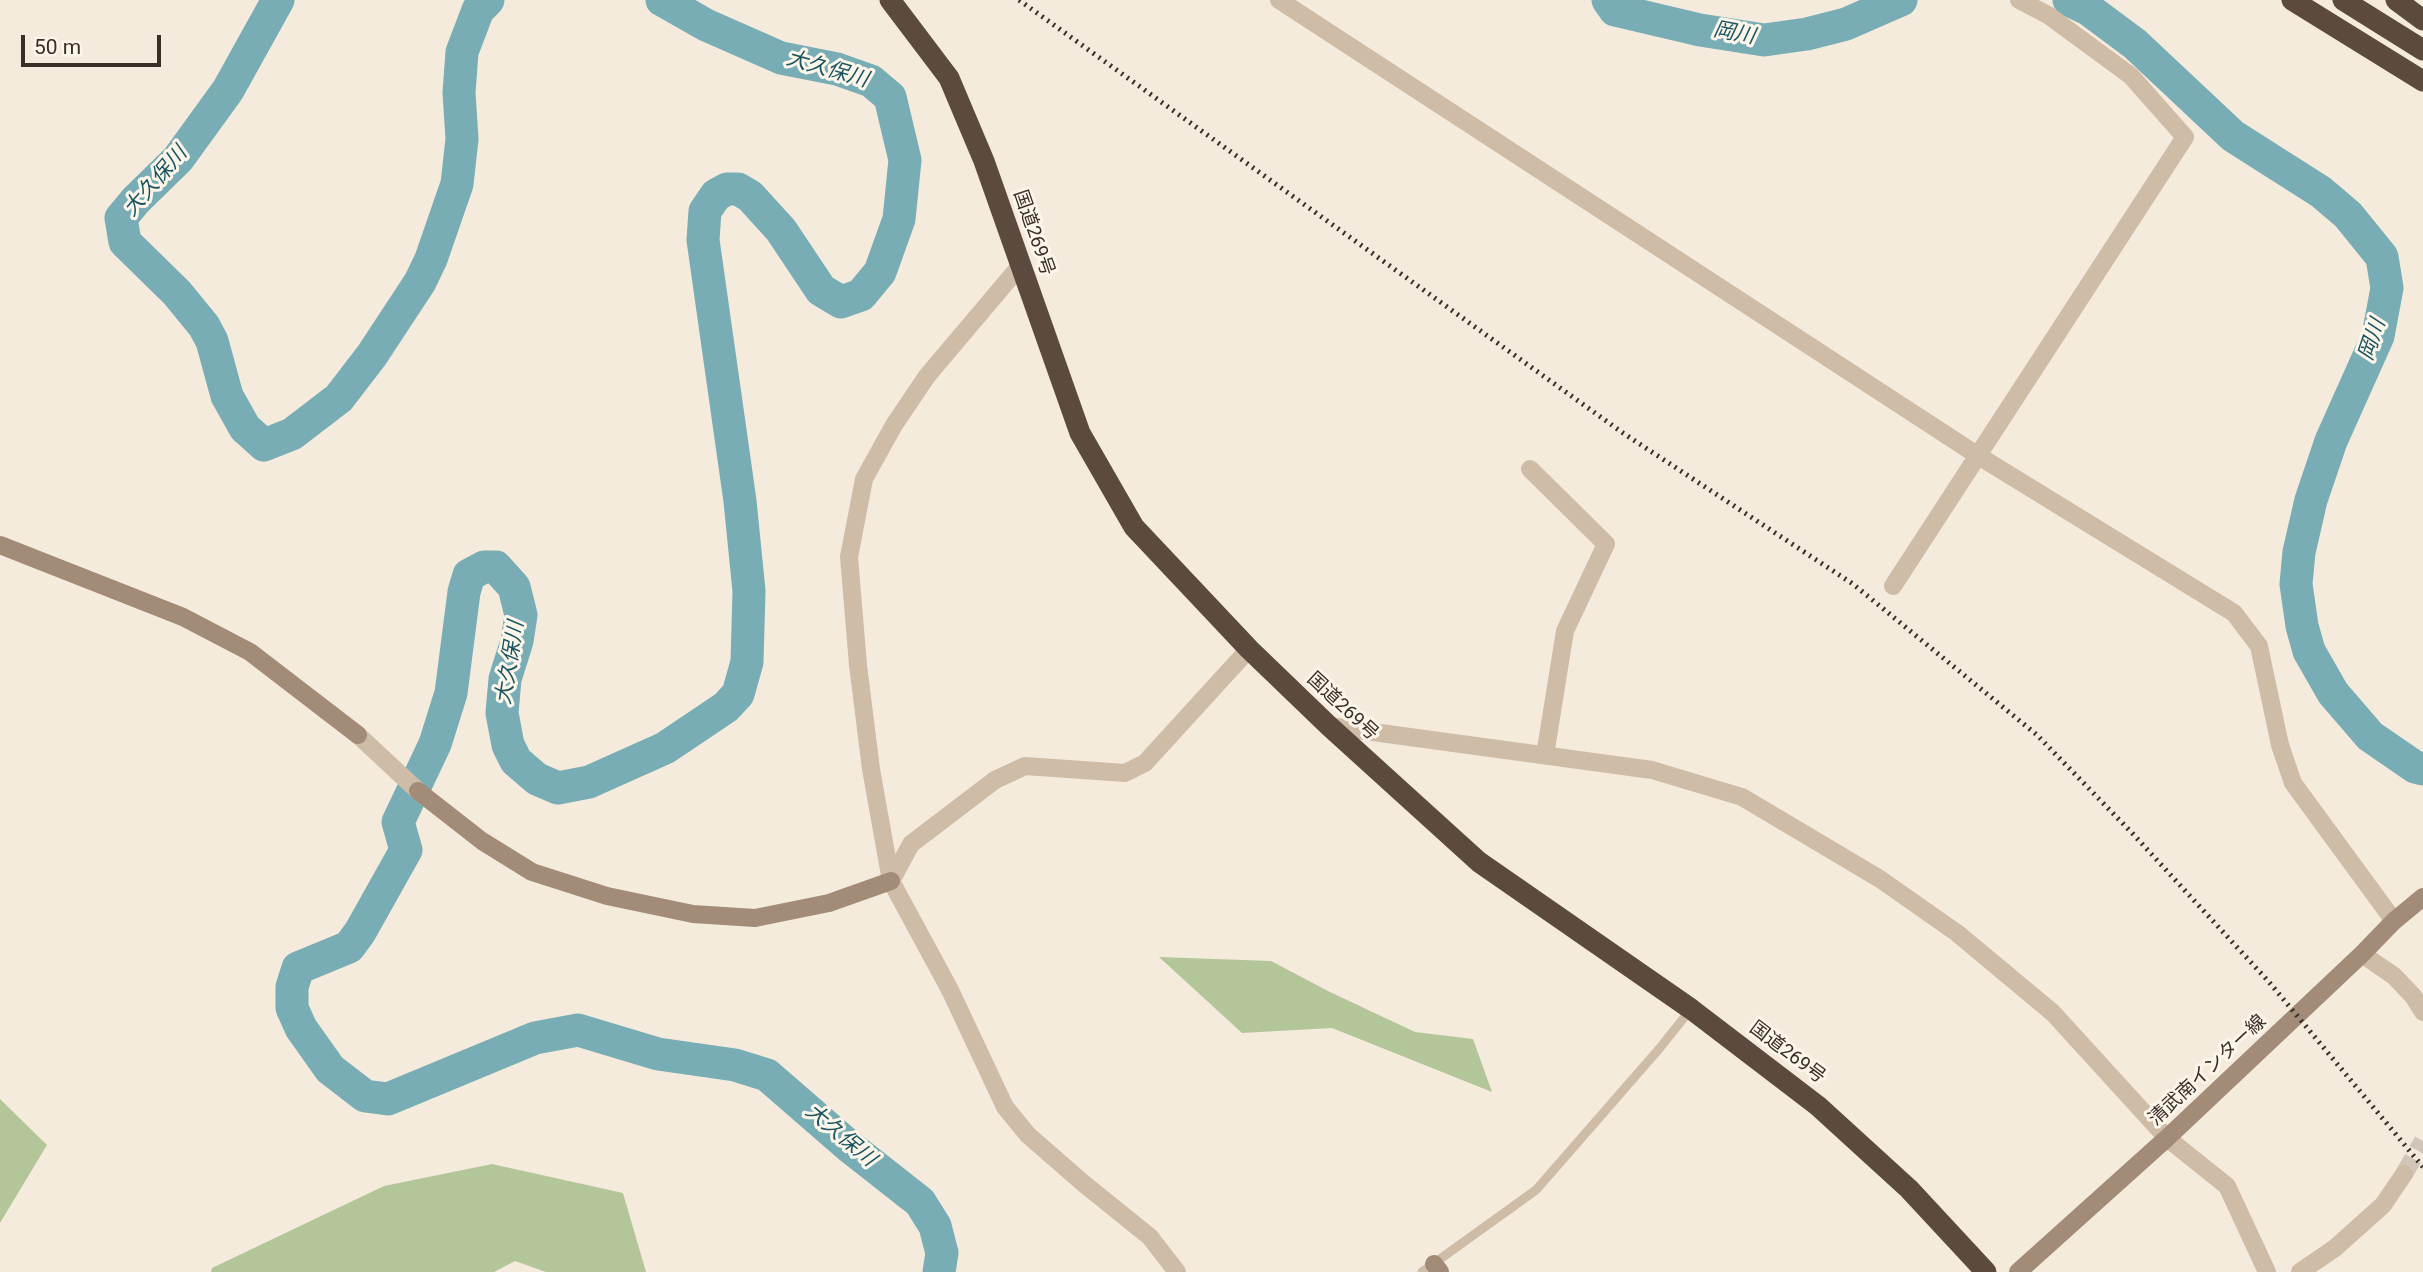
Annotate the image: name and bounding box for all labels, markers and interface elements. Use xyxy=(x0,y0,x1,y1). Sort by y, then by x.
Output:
water label: 岡川 xyxy=(1711,18,1757,50)
scale bar xyxy=(24,21,164,65)
text: 50 m xyxy=(34,35,81,59)
water label: 大久保川 xyxy=(783,46,871,94)
water label: 大久保川 xyxy=(119,142,193,222)
street label: 国道269号 xyxy=(1008,187,1058,279)
water label: 岡川 xyxy=(2354,316,2392,364)
water label: 大久保川 xyxy=(492,620,530,706)
street label: 国道269号 xyxy=(1302,668,1382,746)
street label: 清武南インター線 xyxy=(2145,1011,2271,1131)
street label: 国道269号 xyxy=(1745,1017,1829,1089)
water label: 大久保川 xyxy=(800,1099,880,1173)

